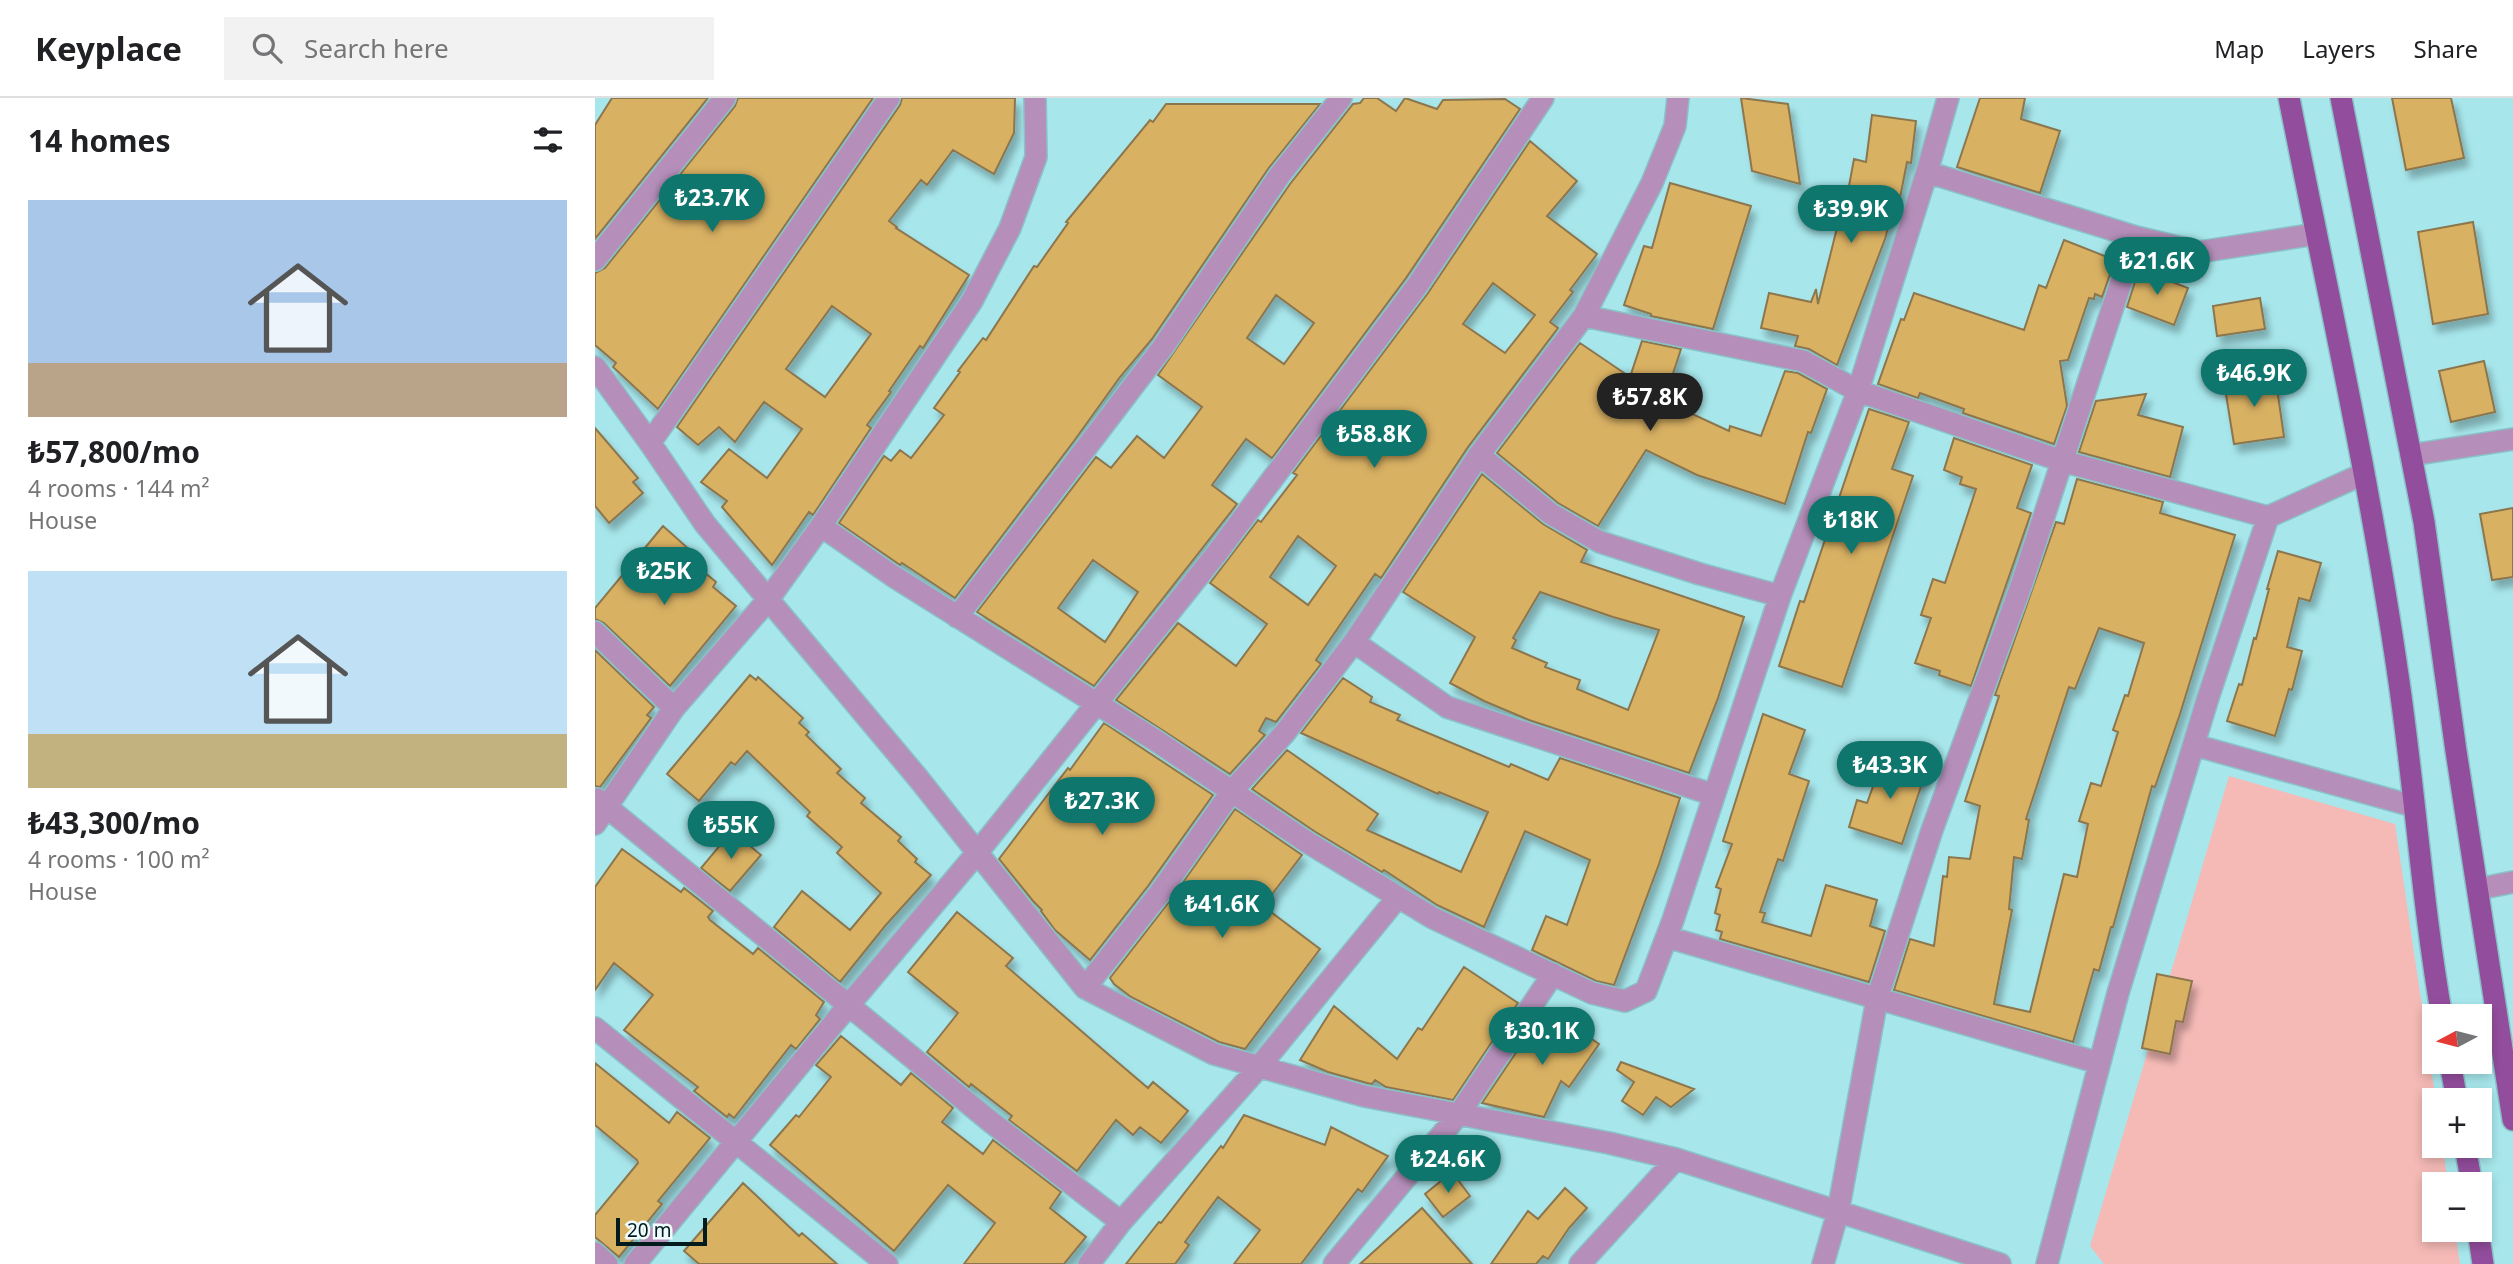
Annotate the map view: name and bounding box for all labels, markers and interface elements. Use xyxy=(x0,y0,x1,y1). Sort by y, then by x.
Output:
search box xyxy=(224,17,714,80)
text: Keyplace xyxy=(35,26,182,71)
icon: search xyxy=(248,29,286,67)
text: Search here xyxy=(304,30,449,66)
text: Map xyxy=(2214,32,2264,65)
text: Layers xyxy=(2302,32,2376,65)
text: Share xyxy=(2414,32,2478,65)
text: 14 homes xyxy=(28,120,171,161)
icon: filters xyxy=(529,121,567,159)
pin: ₺23.7K xyxy=(655,174,769,234)
text: ₺23.7K xyxy=(675,181,749,213)
pin: ₺39.9K xyxy=(1794,186,1908,245)
text: ₺39.9K xyxy=(1814,192,1888,224)
pin: ₺21.6K xyxy=(2100,238,2214,297)
text: ₺21.6K xyxy=(2120,244,2194,276)
icon: home xyxy=(235,245,361,371)
pin: ₺46.9K xyxy=(2197,350,2311,409)
text: ₺46.9K xyxy=(2217,356,2291,388)
pin: ₺57.8K xyxy=(1593,374,1707,433)
text: ₺57.8K xyxy=(1613,380,1687,412)
pin: ₺58.8K xyxy=(1317,410,1431,470)
text: ₺58.8K xyxy=(1337,417,1411,449)
text: ₺57,800/mo xyxy=(28,431,200,472)
text: 4 rooms · 144 m² xyxy=(28,472,210,504)
pin: ₺18K xyxy=(1810,496,1892,556)
text: ₺18K xyxy=(1824,503,1878,535)
text: House xyxy=(28,504,97,536)
pin: ₺25K xyxy=(623,547,705,607)
text: ₺25K xyxy=(637,554,691,586)
icon: home xyxy=(235,616,361,742)
pin: ₺43.3K xyxy=(1833,742,1947,801)
text: ₺43.3K xyxy=(1853,748,1927,780)
pin: ₺27.3K xyxy=(1045,778,1159,837)
text: ₺27.3K xyxy=(1065,784,1139,816)
text: ₺43,300/mo xyxy=(28,802,200,843)
pin: ₺55K xyxy=(690,802,772,861)
text: ₺55K xyxy=(704,808,758,840)
text: 4 rooms · 100 m² xyxy=(28,843,210,875)
text: House xyxy=(28,875,97,907)
pin: ₺41.6K xyxy=(1165,880,1279,940)
text: ₺41.6K xyxy=(1185,887,1259,919)
north arrow xyxy=(2422,1004,2492,1074)
map controls xyxy=(2422,1004,2492,1242)
pin: ₺30.1K xyxy=(1485,1007,1599,1067)
text: ₺30.1K xyxy=(1505,1014,1579,1046)
button: + xyxy=(2422,1088,2492,1158)
pin: ₺24.6K xyxy=(1391,1136,1505,1195)
text: ₺24.6K xyxy=(1411,1142,1485,1174)
button: − xyxy=(2422,1172,2492,1242)
scale bar xyxy=(616,1215,707,1247)
text: 20 m xyxy=(627,1217,671,1243)

